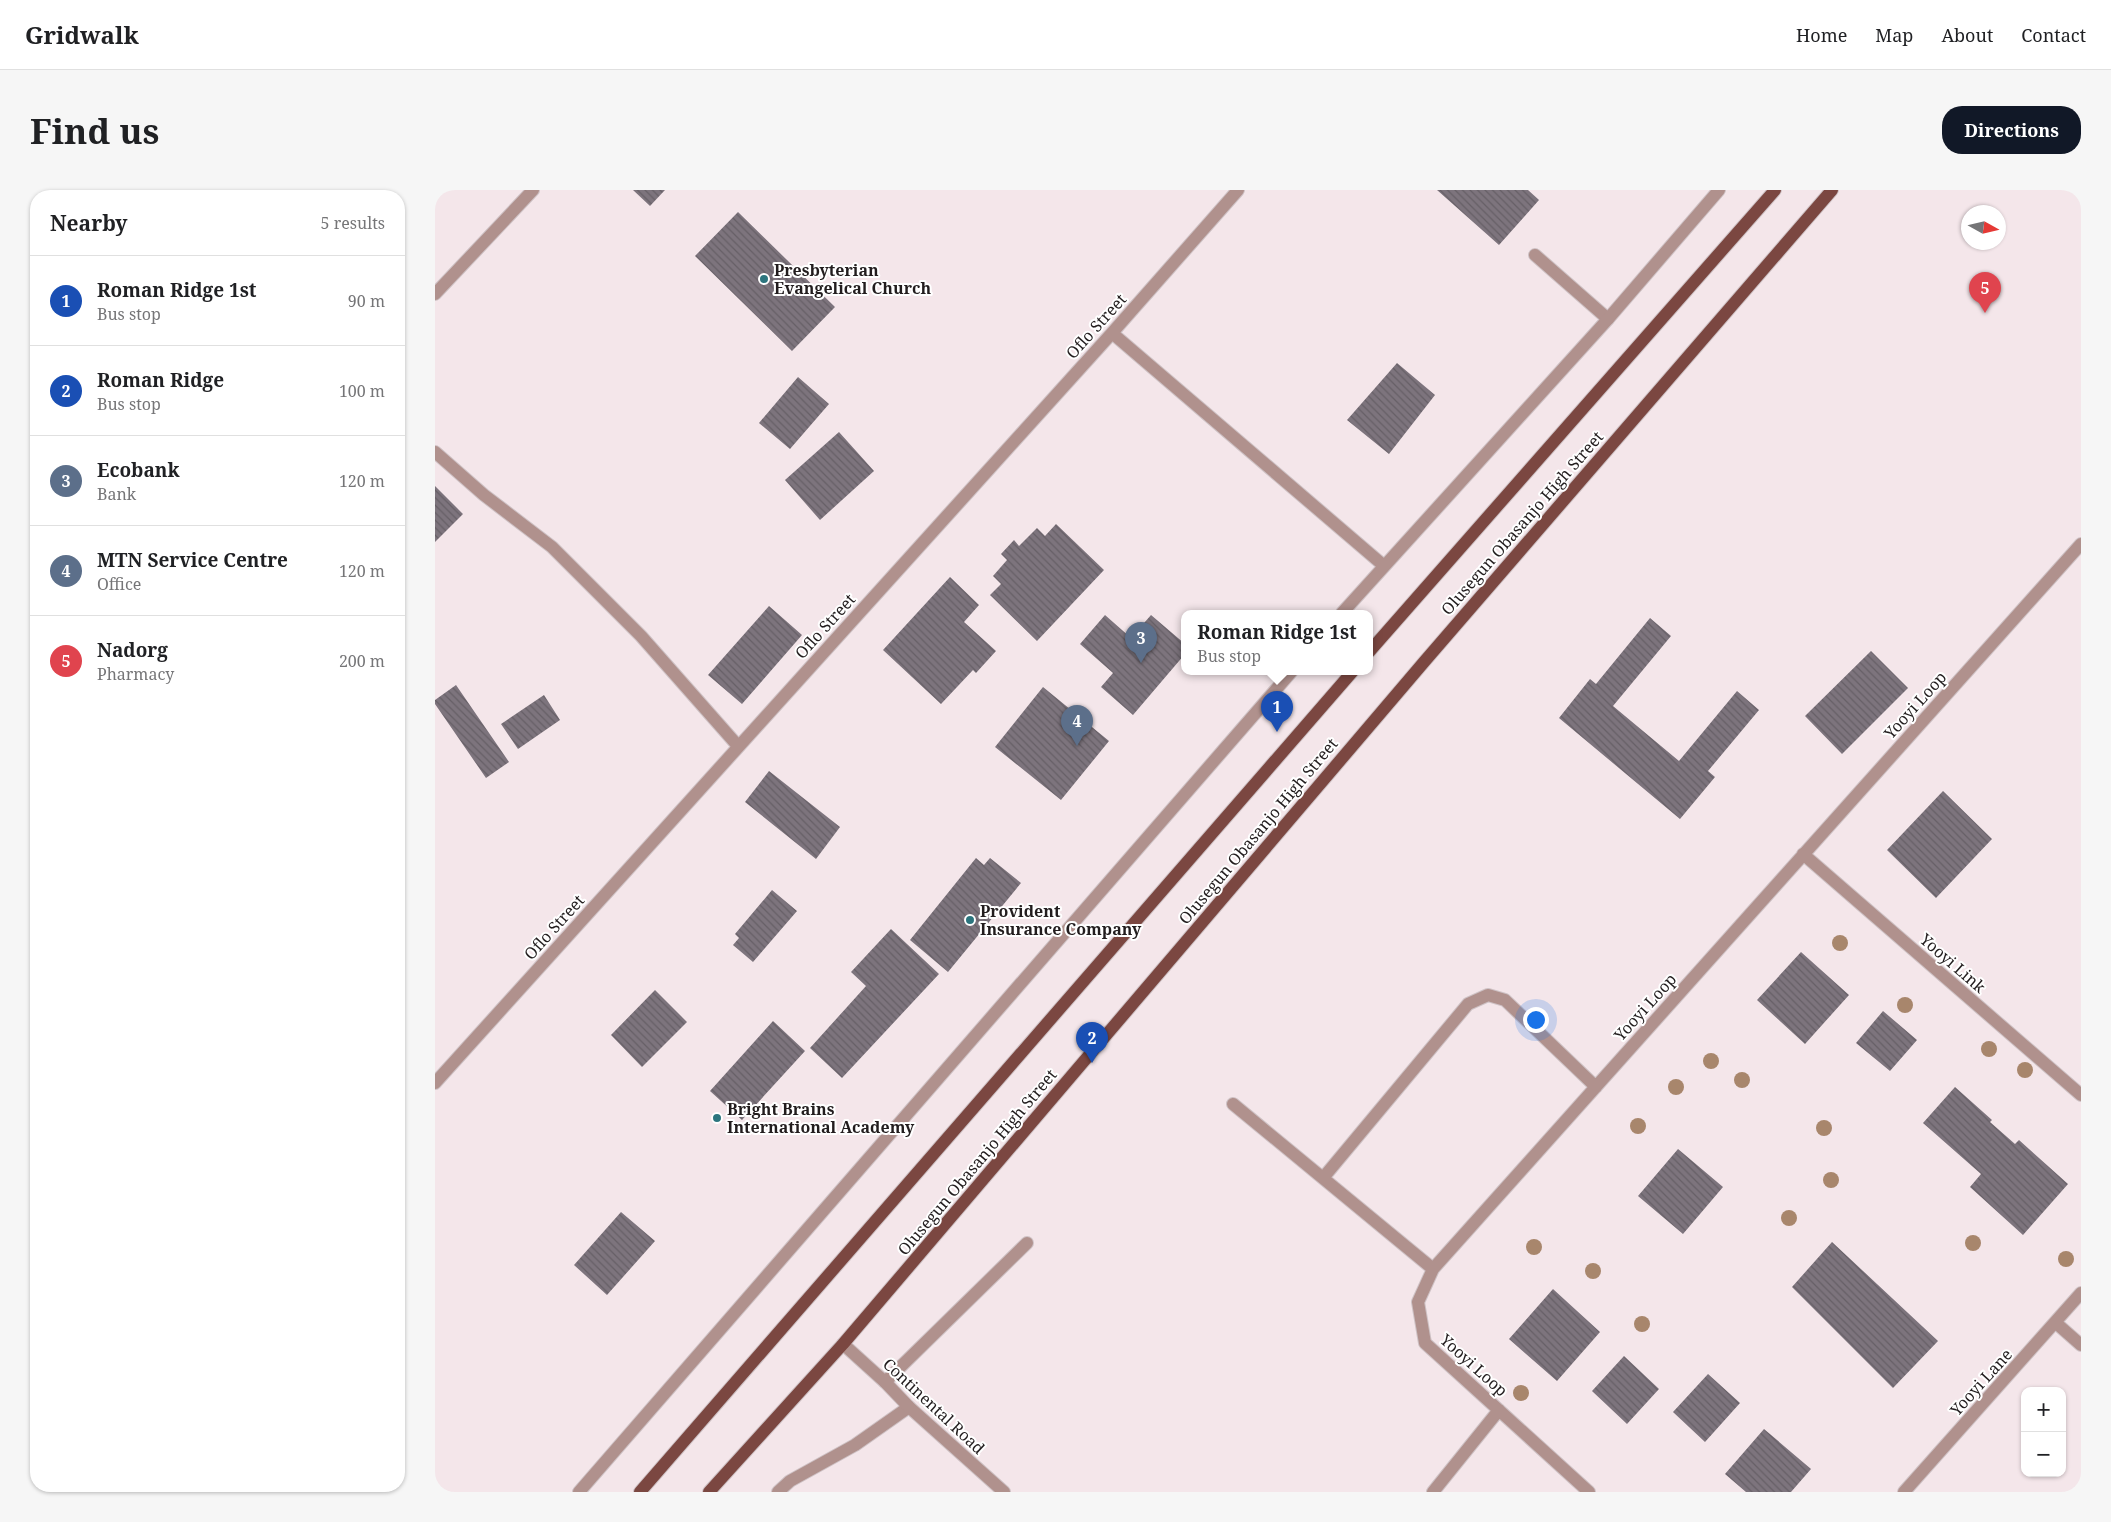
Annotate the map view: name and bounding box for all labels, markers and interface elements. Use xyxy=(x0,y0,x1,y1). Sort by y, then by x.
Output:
text: Gridwalk xyxy=(25,18,139,51)
text: Home xyxy=(1796,23,1847,47)
text: Map xyxy=(1875,23,1913,47)
text: About xyxy=(1941,23,1993,47)
text: Contact xyxy=(2021,23,2086,47)
button: Directions xyxy=(1942,106,2081,154)
text: Find us xyxy=(30,107,159,154)
north arrow xyxy=(1961,205,2006,250)
text: Nearby xyxy=(50,209,128,237)
text: 5 results xyxy=(321,212,385,234)
place label: Presbyterian Evangelical Church xyxy=(774,259,931,299)
pin: 5 xyxy=(1969,272,2001,313)
marker: Presbyterian Evangelical Church xyxy=(758,273,770,285)
text: Roman Ridge 1st xyxy=(97,277,257,303)
street label: Oflo Street xyxy=(1061,288,1131,363)
text: 1 xyxy=(61,290,71,312)
text: 90 m xyxy=(348,290,385,312)
text: Bus stop xyxy=(97,303,161,325)
text: Roman Ridge xyxy=(97,367,224,393)
text: 2 xyxy=(61,380,71,402)
text: 100 m xyxy=(339,380,385,402)
text: Bus stop xyxy=(97,393,161,415)
street label: Olusegun Obasanjo High Street xyxy=(1436,426,1608,620)
text: Ecobank xyxy=(97,457,180,483)
text: 3 xyxy=(61,470,71,492)
text: 120 m xyxy=(339,470,385,492)
text: Bank xyxy=(97,483,136,505)
text: MTN Service Centre xyxy=(97,547,288,573)
text: 4 xyxy=(61,560,71,582)
text: 120 m xyxy=(339,560,385,582)
text: Office xyxy=(97,573,141,595)
street label: Oflo Street xyxy=(790,588,860,663)
popup xyxy=(1181,610,1373,675)
text: Roman Ridge 1st xyxy=(1197,619,1357,645)
pin: 3 xyxy=(1125,622,1157,663)
text: Nadorg xyxy=(97,637,168,663)
text: Bus stop xyxy=(1197,645,1261,667)
text: 5 xyxy=(61,650,71,672)
text: 200 m xyxy=(339,650,385,672)
text: Pharmacy xyxy=(97,663,174,685)
street label: Yooyi Loop xyxy=(1878,667,1951,744)
pin: 1 xyxy=(1261,691,1293,732)
pin: 4 xyxy=(1061,705,1093,746)
street label: Olusegun Obasanjo High Street xyxy=(1173,733,1343,929)
street label: Oflo Street xyxy=(519,889,589,964)
place label: Provident Insurance Company xyxy=(980,900,1142,940)
marker: Provident Insurance Company xyxy=(964,914,976,926)
street label: Yooyi Link xyxy=(1915,928,1991,998)
street label: Yooyi Loop xyxy=(1608,969,1681,1046)
your location xyxy=(1523,1007,1549,1033)
pin: 2 xyxy=(1076,1022,1108,1063)
street label: Olusegun Obasanjo High Street xyxy=(892,1064,1062,1260)
place label: Bright Brains International Academy xyxy=(727,1098,915,1138)
marker: Bright Brains International Academy xyxy=(711,1112,723,1124)
street label: Yooyi Loop xyxy=(1435,1328,1512,1401)
street label: Yooyi Lane xyxy=(1944,1344,2017,1421)
street label: Continental Road xyxy=(878,1353,990,1459)
map controls xyxy=(2021,1387,2066,1477)
button: + xyxy=(2021,1387,2066,1432)
button: − xyxy=(2021,1432,2066,1477)

